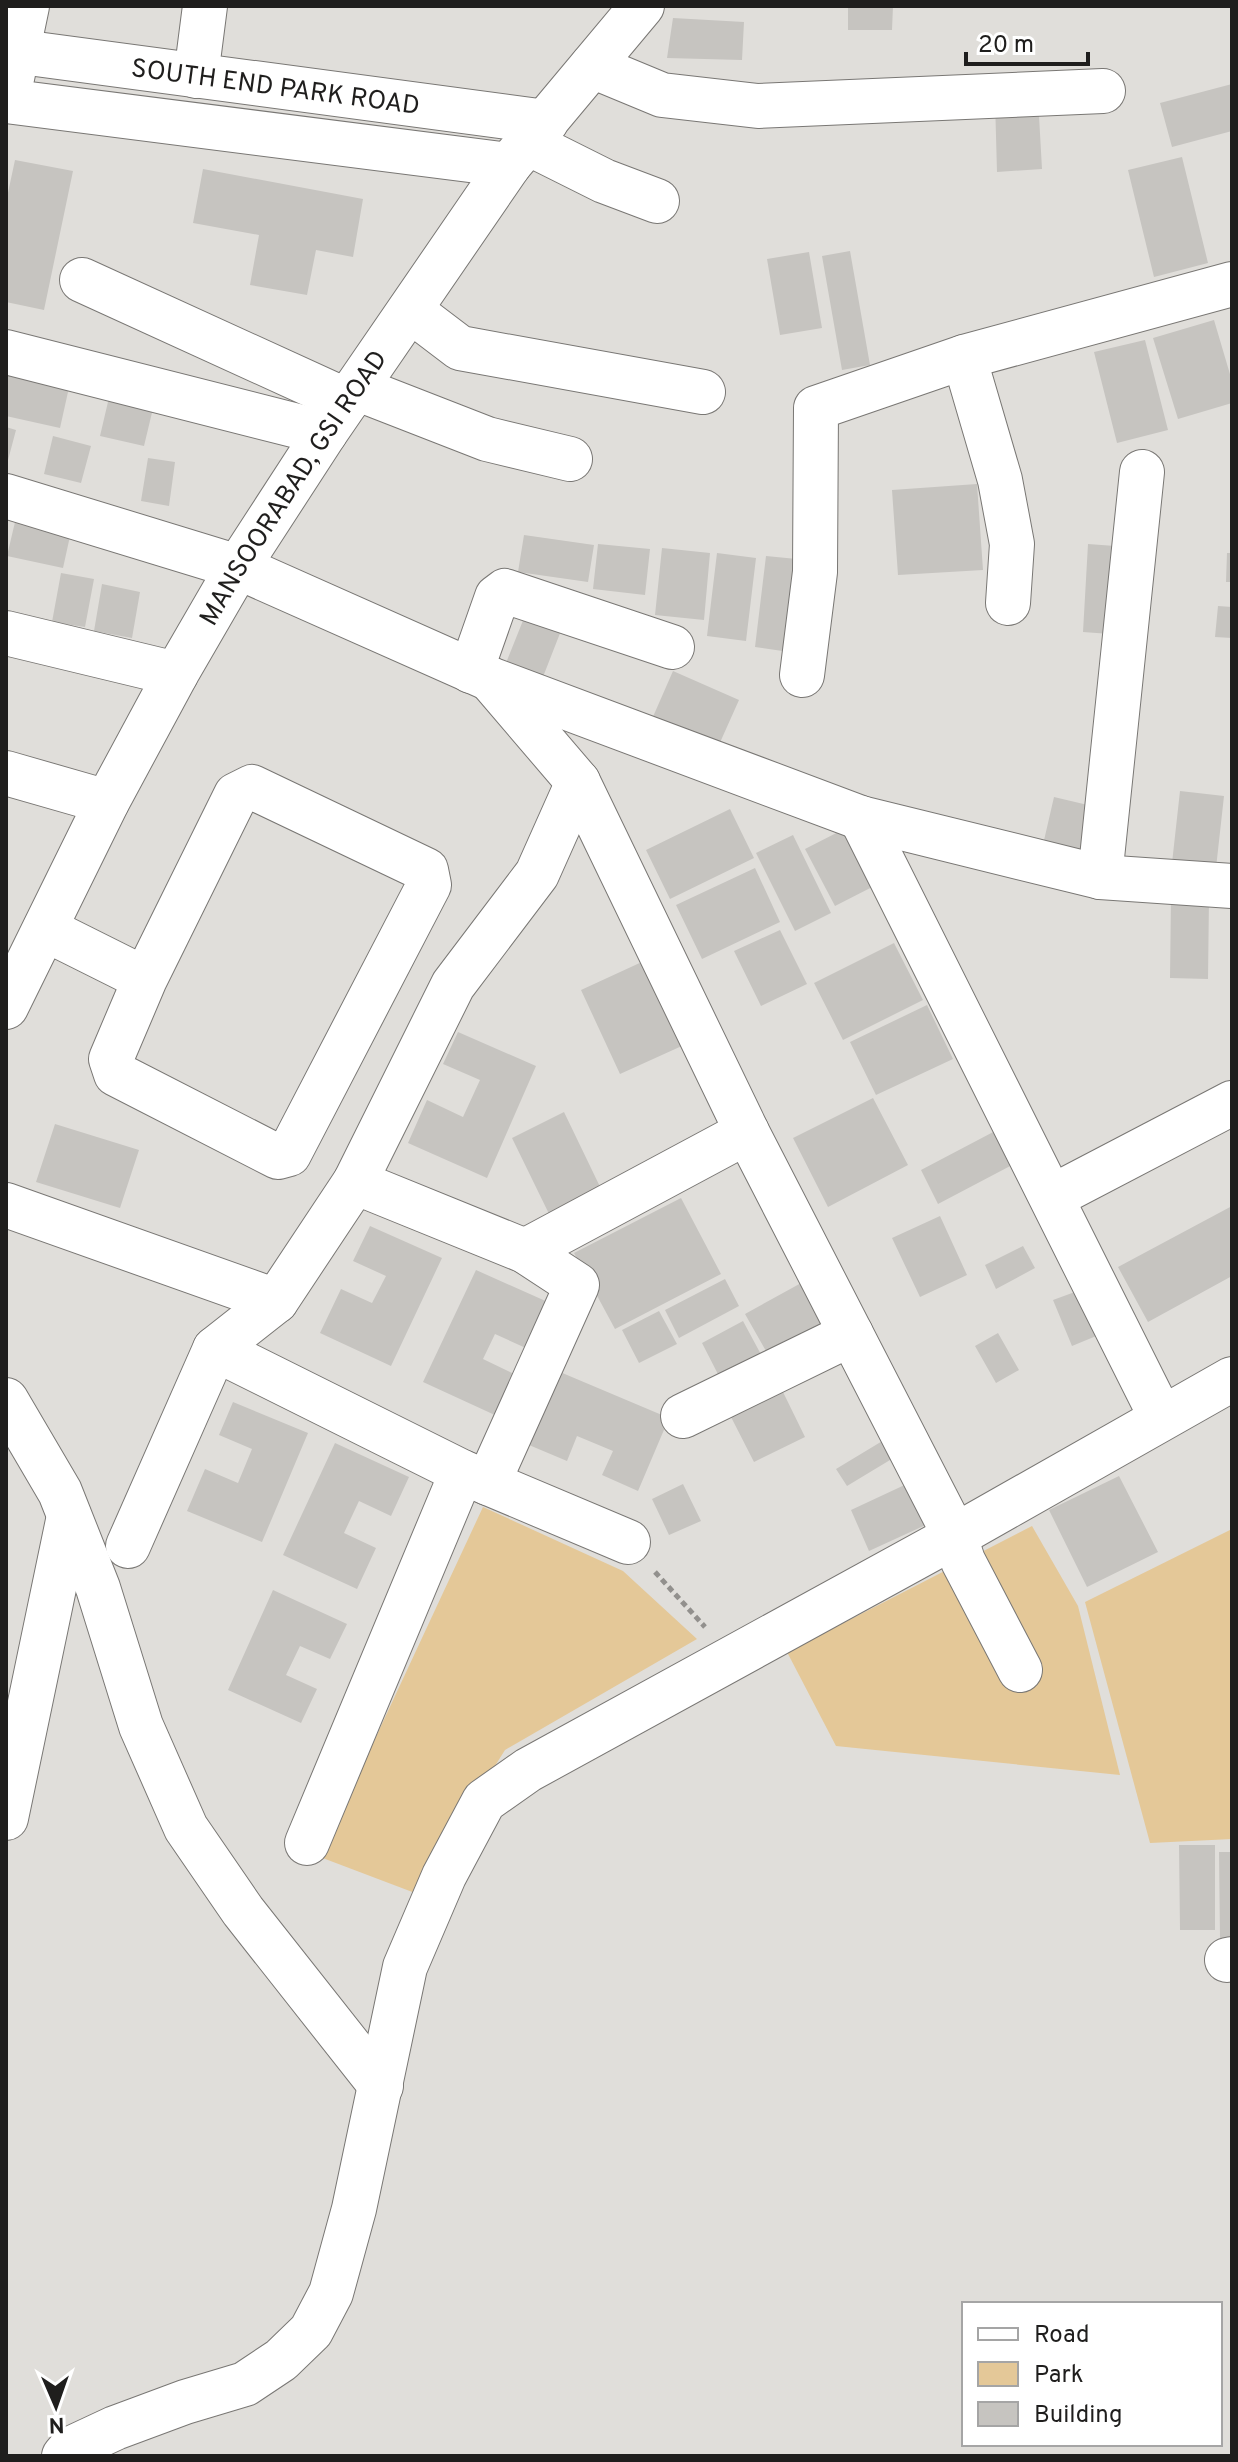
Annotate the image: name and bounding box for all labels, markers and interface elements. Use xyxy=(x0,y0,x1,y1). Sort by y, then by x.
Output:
scale bar xyxy=(966,16,1088,66)
text: 20 m xyxy=(978,31,1034,61)
street label: SOUTH END PARK ROAD xyxy=(129,53,422,124)
street label: MANSOORABAD, GSI ROAD xyxy=(194,345,396,632)
legend xyxy=(962,2302,1222,2446)
text: Road xyxy=(1034,2321,1090,2351)
text: Park xyxy=(1034,2361,1084,2391)
north arrow xyxy=(16,2366,96,2446)
text: Building xyxy=(1034,2401,1123,2431)
text: N xyxy=(48,2410,65,2437)

